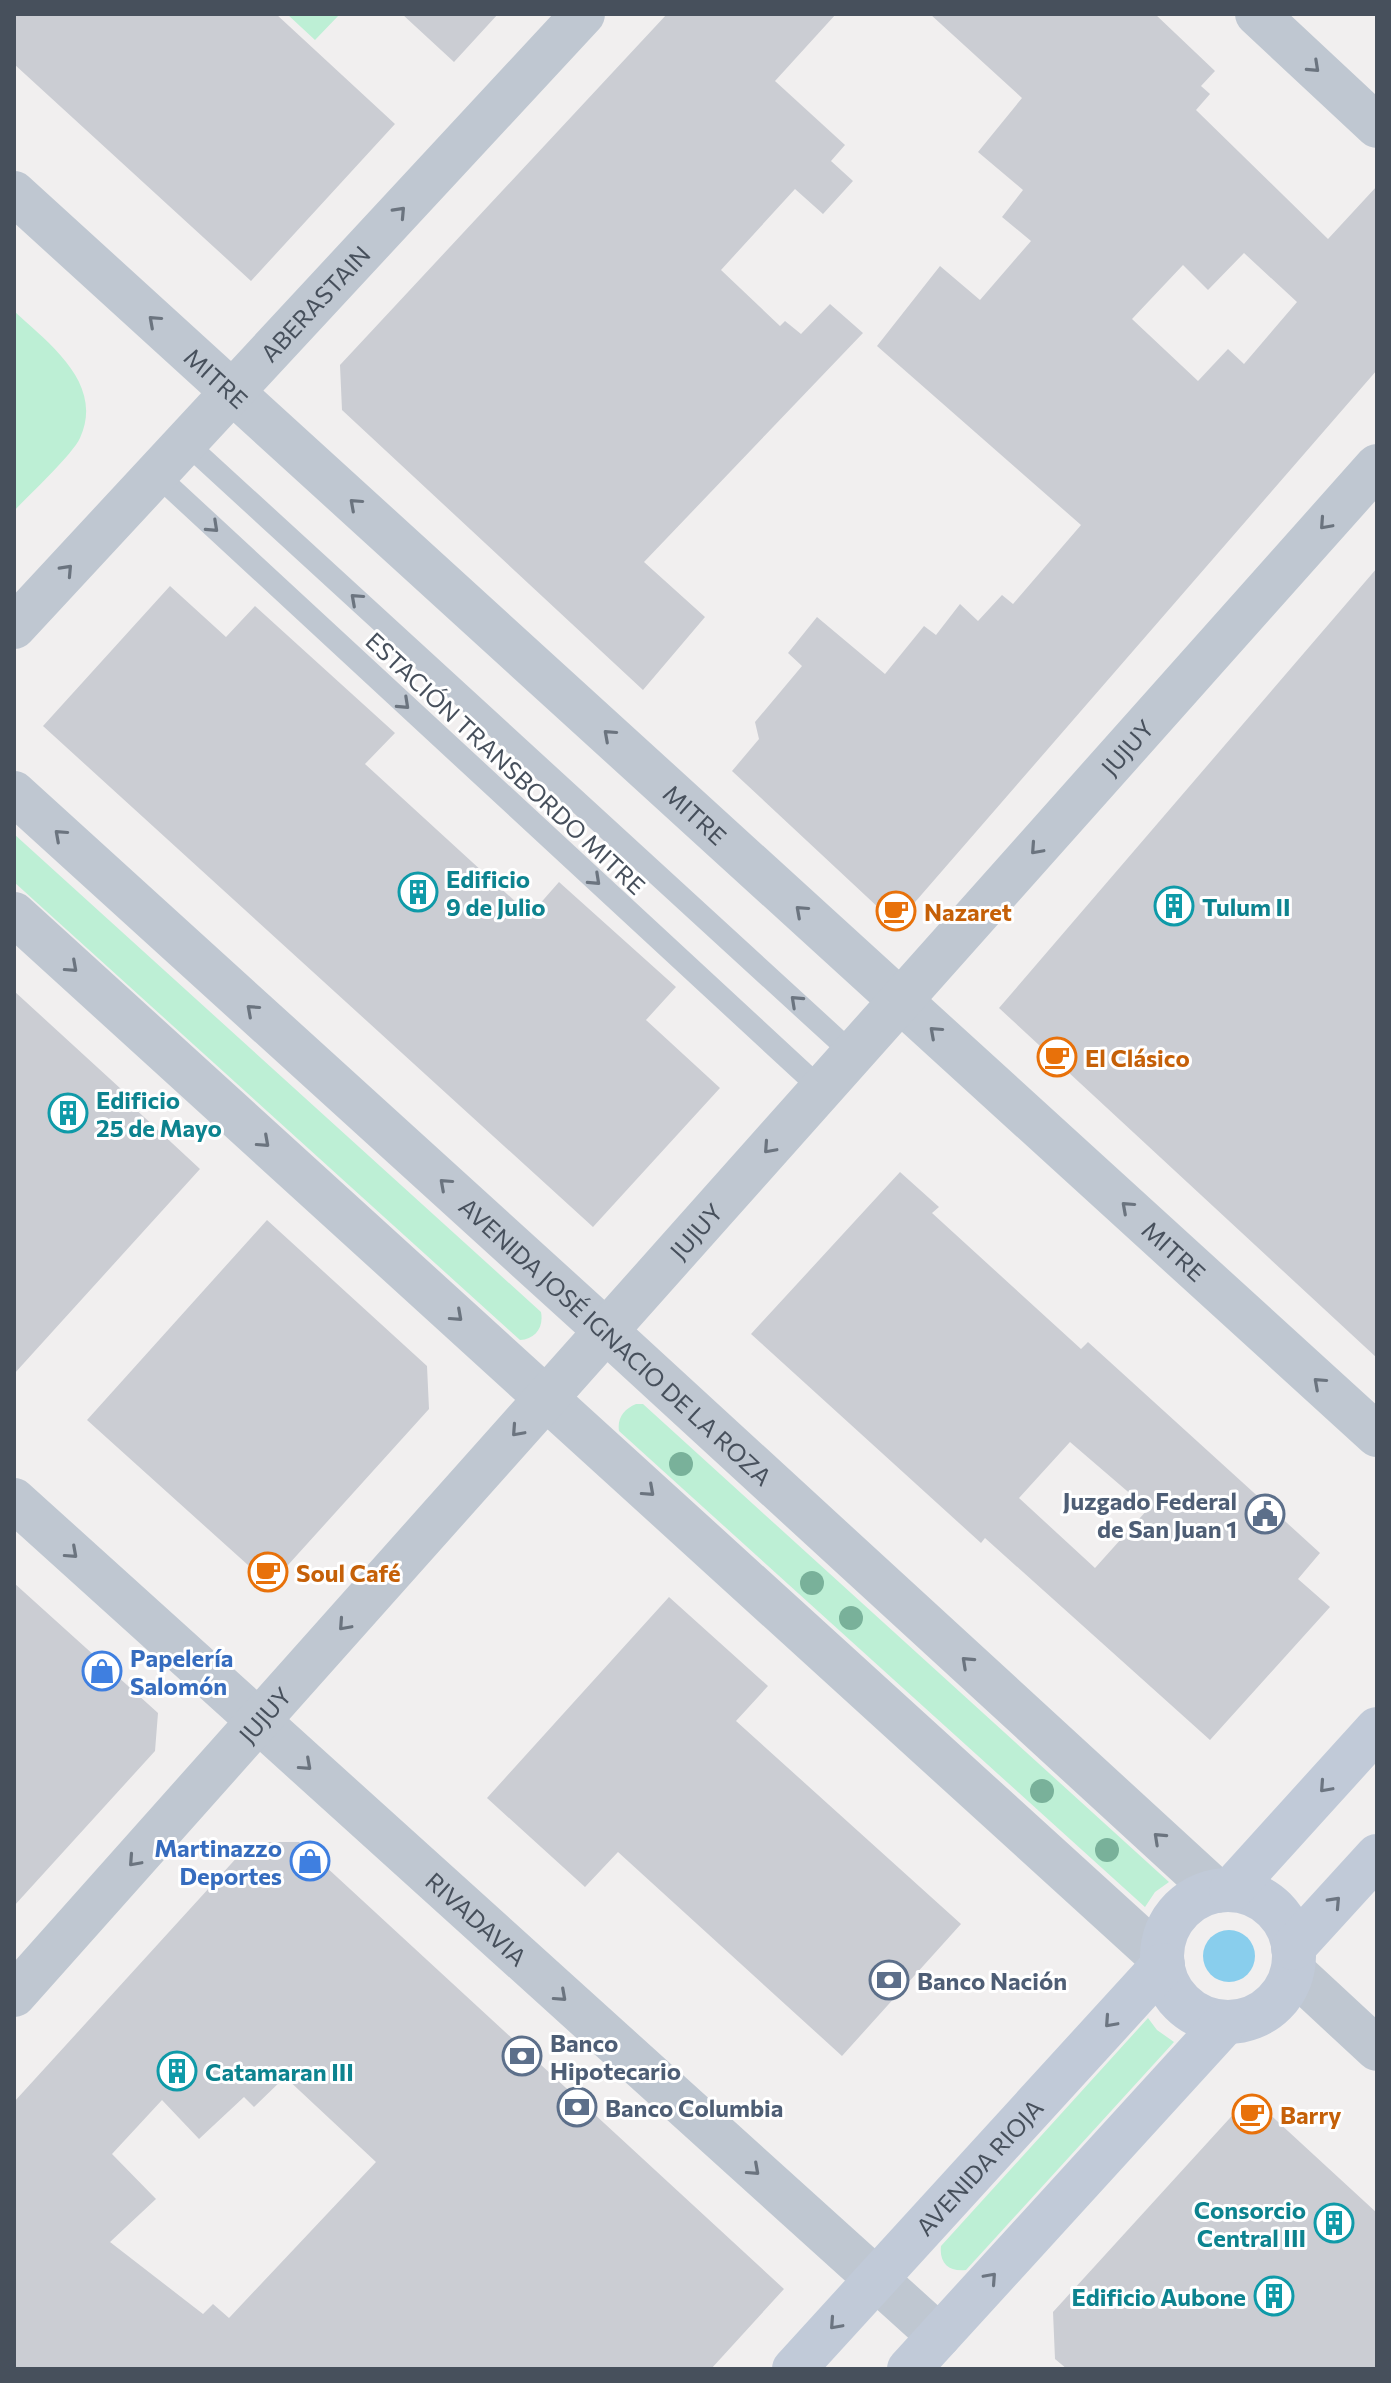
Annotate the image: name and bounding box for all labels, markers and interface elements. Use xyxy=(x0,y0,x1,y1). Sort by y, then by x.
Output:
one-way arrow xyxy=(1304,58,1319,72)
one-way arrow xyxy=(390,206,404,221)
street label: ABERASTAIN xyxy=(254,239,375,367)
one-way arrow xyxy=(148,316,163,330)
street label: MITRE xyxy=(179,341,254,414)
one-way arrow xyxy=(349,499,364,513)
one-way arrow xyxy=(1320,515,1335,530)
one-way arrow xyxy=(204,518,218,533)
one-way arrow xyxy=(58,564,72,579)
one-way arrow xyxy=(351,594,366,608)
street label: ESTACIÓN TRANSBORDO MITRE xyxy=(360,626,652,900)
one-way arrow xyxy=(394,695,409,709)
street label: JUJUY xyxy=(1094,713,1159,781)
one-way arrow xyxy=(604,731,619,745)
street label: MITRE xyxy=(658,778,733,850)
one-way arrow xyxy=(54,830,69,844)
one-way arrow xyxy=(1031,840,1045,854)
place label: Edificio 9 de Julio xyxy=(446,864,546,921)
building icon: Edificio 9 de Julio xyxy=(397,871,439,913)
one-way arrow xyxy=(586,871,600,886)
building icon: Tulum II xyxy=(1153,885,1195,927)
cafe icon: Nazaret xyxy=(875,890,917,932)
place label: Tulum II xyxy=(1202,892,1291,921)
place label: Nazaret xyxy=(924,897,1012,926)
one-way arrow xyxy=(796,906,811,920)
one-way arrow xyxy=(62,957,77,971)
one-way arrow xyxy=(790,997,805,1011)
one-way arrow xyxy=(247,1004,261,1019)
one-way arrow xyxy=(930,1028,945,1042)
cafe icon: El Clásico xyxy=(1036,1036,1078,1078)
place label: El Clásico xyxy=(1085,1043,1190,1072)
place label: Edificio 25 de Mayo xyxy=(96,1085,222,1142)
building icon: Edificio 25 de Mayo xyxy=(47,1092,89,1134)
one-way arrow xyxy=(255,1132,270,1146)
one-way arrow xyxy=(765,1138,779,1153)
one-way arrow xyxy=(439,1180,454,1194)
street label: AVENIDA JOSÉ IGNACIO DE LA ROZA xyxy=(454,1191,778,1491)
street label: JUJUY xyxy=(663,1197,728,1264)
one-way arrow xyxy=(1122,1203,1137,1217)
street label: MITRE xyxy=(1137,1214,1212,1287)
one-way arrow xyxy=(447,1307,462,1321)
one-way arrow xyxy=(1314,1378,1329,1392)
one-way arrow xyxy=(513,1422,527,1437)
one-way arrow xyxy=(640,1482,654,1497)
place label: Juzgado Federal de San Juan 1 xyxy=(1063,1486,1237,1543)
public building icon: Juzgado Federal de San Juan 1 xyxy=(1244,1493,1286,1535)
one-way arrow xyxy=(62,1543,77,1557)
cafe icon: Soul Café xyxy=(247,1551,289,1593)
place label: Soul Café xyxy=(296,1558,401,1587)
one-way arrow xyxy=(339,1616,353,1630)
place label: Papelería Salomón xyxy=(130,1643,233,1700)
shop icon: Papelería Salomón xyxy=(81,1650,123,1692)
one-way arrow xyxy=(962,1657,976,1672)
street label: JUJUY xyxy=(232,1680,297,1748)
one-way arrow xyxy=(296,1755,311,1770)
one-way arrow xyxy=(1319,1778,1334,1792)
place label: Martinazzo Deportes xyxy=(154,1833,282,1890)
one-way arrow xyxy=(1153,1834,1168,1848)
shop icon: Martinazzo Deportes xyxy=(289,1840,331,1882)
one-way arrow xyxy=(128,1852,143,1866)
street label: RIVADAVIA xyxy=(421,1866,533,1971)
one-way arrow xyxy=(1325,1896,1339,1911)
bank icon: Banco Nación xyxy=(868,1959,910,2001)
place label: Banco Nación xyxy=(917,1966,1067,1995)
one-way arrow xyxy=(552,1986,567,2000)
one-way arrow xyxy=(1105,2013,1119,2028)
place label: Banco Hipotecario xyxy=(550,2028,681,2085)
bank icon: Banco Hipotecario xyxy=(501,2035,543,2077)
building icon: Catamaran III xyxy=(156,2050,198,2092)
place label: Catamaran III xyxy=(205,2057,354,2086)
bank icon: Banco Columbia xyxy=(556,2086,598,2128)
street label: AVENIDA RIOJA xyxy=(909,2092,1048,2241)
place label: Banco Columbia xyxy=(605,2093,783,2122)
cafe icon: Barry xyxy=(1231,2093,1273,2135)
place label: Barry xyxy=(1280,2100,1342,2129)
one-way arrow xyxy=(745,2160,760,2174)
place label: Consorcio Central III xyxy=(1194,2195,1306,2252)
building icon: Consorcio Central III xyxy=(1313,2202,1355,2244)
one-way arrow xyxy=(982,2273,996,2288)
building icon: Edificio Aubone xyxy=(1253,2275,1295,2317)
place label: Edificio Aubone xyxy=(1071,2282,1246,2311)
one-way arrow xyxy=(830,2315,844,2330)

